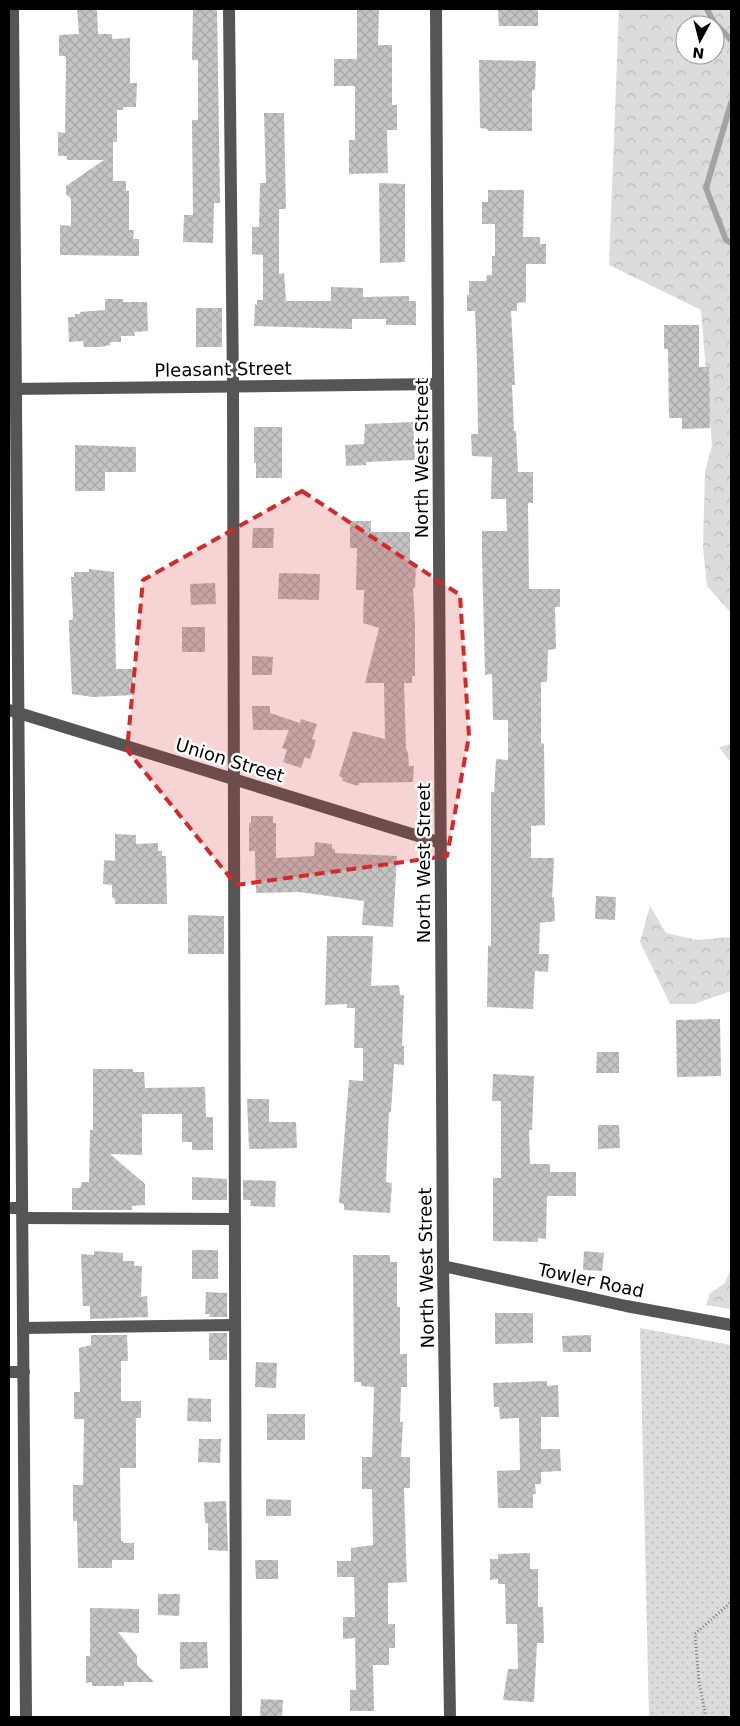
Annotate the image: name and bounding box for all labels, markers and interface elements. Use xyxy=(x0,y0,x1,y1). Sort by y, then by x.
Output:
north arrow xyxy=(675,15,725,65)
text: N xyxy=(692,44,705,62)
street label: Pleasant Street xyxy=(154,357,292,381)
street label: North West Street xyxy=(411,378,432,538)
street label: Union Street xyxy=(173,734,287,786)
street label: North West Street xyxy=(413,783,434,943)
street label: North West Street xyxy=(414,1187,438,1349)
street label: Towler Road xyxy=(535,1258,646,1302)

